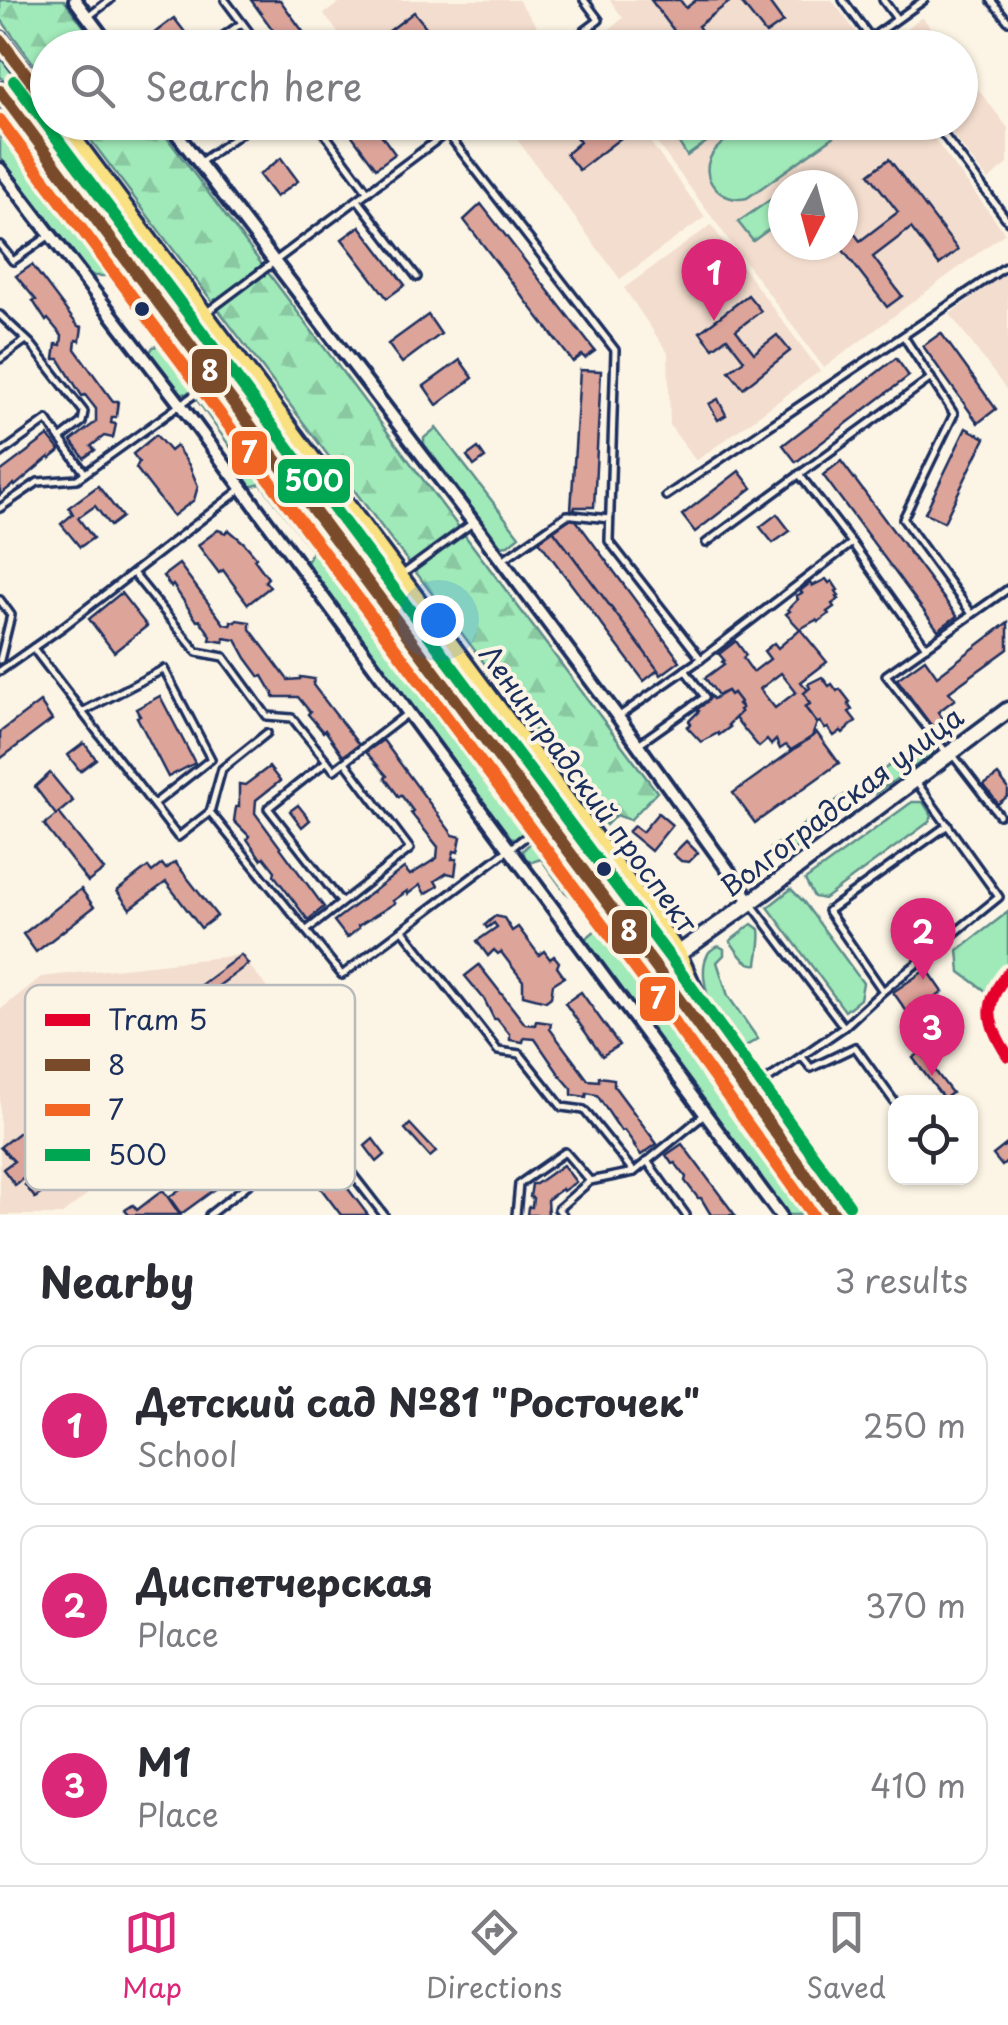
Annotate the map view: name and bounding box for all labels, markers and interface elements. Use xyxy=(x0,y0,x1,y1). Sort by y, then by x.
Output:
search box xyxy=(30,30,978,140)
text: Search here xyxy=(145,57,362,114)
icon: search xyxy=(65,58,120,113)
north arrow xyxy=(768,170,858,260)
pin: 1 xyxy=(682,238,746,321)
unlabelled marker xyxy=(132,299,152,319)
line badge: 8 xyxy=(190,347,229,395)
text: 8 xyxy=(201,348,219,391)
line badge: 7 xyxy=(230,429,269,477)
text: 7 xyxy=(241,430,258,473)
line badge: 500 xyxy=(276,457,352,505)
text: 500 xyxy=(285,458,343,501)
your location xyxy=(413,595,464,646)
street label: Ленинградский проспект xyxy=(470,635,709,942)
street label: Волгоградская улица xyxy=(710,695,972,907)
unlabelled marker xyxy=(594,859,614,879)
pin: 2 xyxy=(890,898,956,980)
line badge: 8 xyxy=(610,908,649,956)
text: 8 xyxy=(620,908,638,951)
line badge: 7 xyxy=(638,975,677,1023)
text: 7 xyxy=(650,976,667,1019)
legend xyxy=(25,985,355,1190)
pin: 3 xyxy=(900,994,964,1076)
text: Tram 5 xyxy=(108,997,207,1040)
text: 8 xyxy=(108,1042,126,1085)
text: 7 xyxy=(108,1087,124,1130)
map controls xyxy=(888,1095,978,1185)
button: locate xyxy=(888,1095,978,1185)
text: 500 xyxy=(108,1132,167,1175)
text: Nearby xyxy=(40,1249,194,1312)
text: 3 results xyxy=(834,1256,968,1304)
text: Детский сад №81 "Росточек" xyxy=(137,1373,700,1430)
text: 1 xyxy=(67,1401,82,1449)
text: 250 m xyxy=(863,1401,966,1449)
text: School xyxy=(137,1430,238,1478)
text: Диспетчерская xyxy=(137,1553,433,1610)
text: 2 xyxy=(63,1581,86,1629)
text: 370 m xyxy=(865,1581,966,1629)
text: Place xyxy=(137,1610,219,1658)
text: М1 xyxy=(137,1733,191,1790)
text: 3 xyxy=(64,1761,85,1809)
text: 410 m xyxy=(870,1761,966,1809)
text: Place xyxy=(137,1790,219,1838)
tab: Map xyxy=(122,1905,182,2008)
tab: Directions xyxy=(426,1905,562,2008)
tab: Saved xyxy=(806,1905,886,2008)

